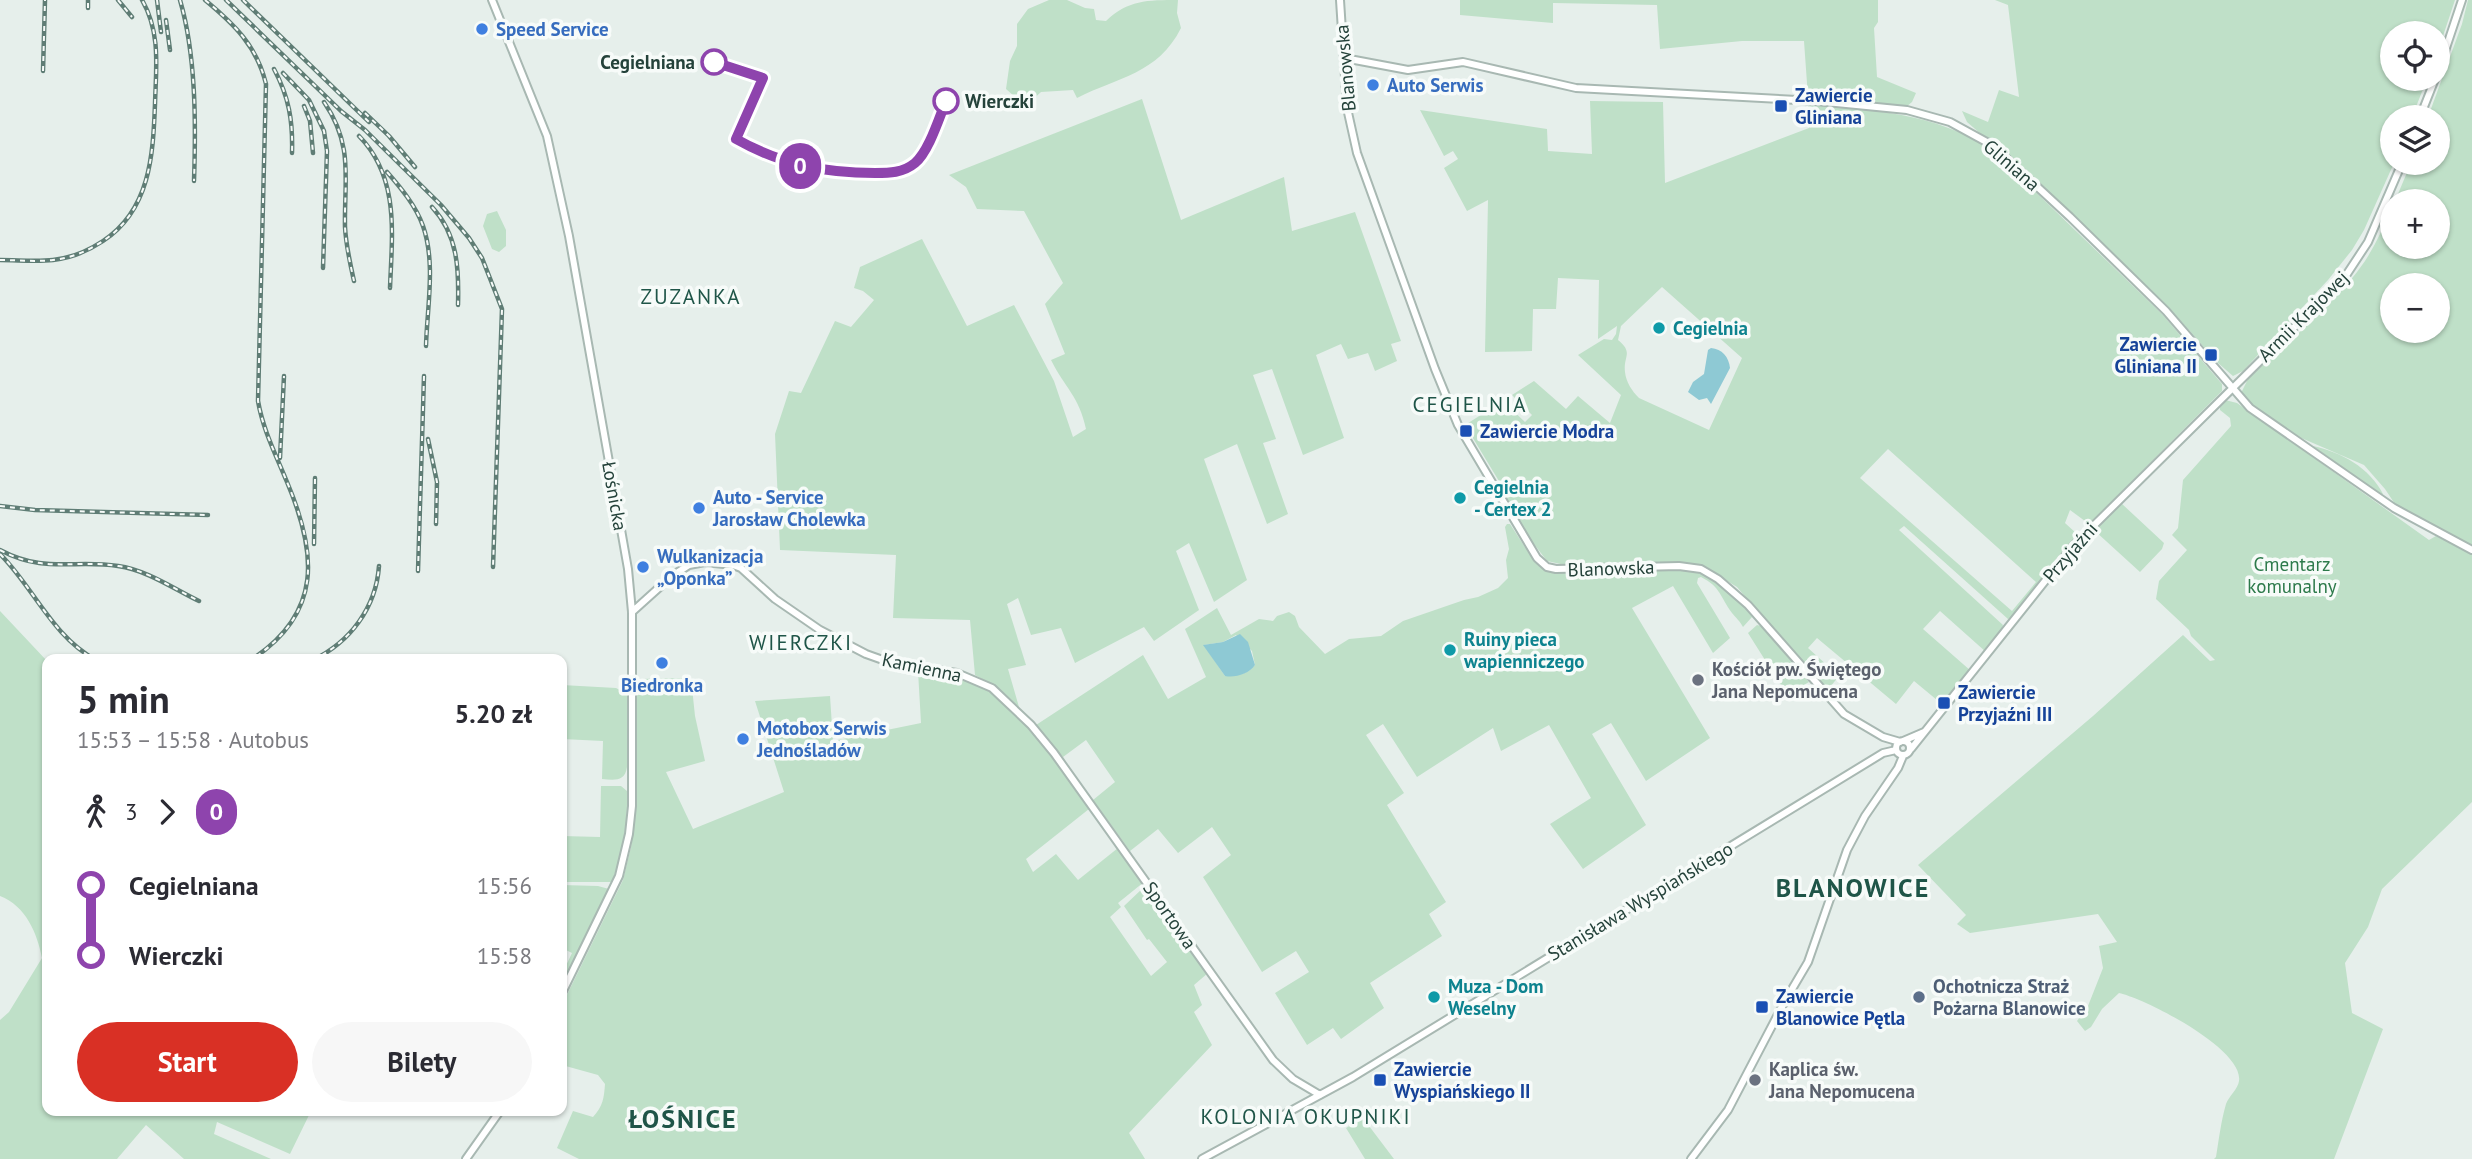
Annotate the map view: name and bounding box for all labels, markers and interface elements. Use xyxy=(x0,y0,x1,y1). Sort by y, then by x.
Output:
place label: Speed Service xyxy=(496,17,609,41)
marker: Speed Service xyxy=(474,21,490,37)
map controls xyxy=(2380,21,2450,343)
button: locate xyxy=(2380,21,2450,91)
street label: Blanowska xyxy=(1329,24,1361,112)
marker: Cegielniana xyxy=(701,49,727,75)
place label: Cegielniana xyxy=(600,50,695,74)
place label: Auto Serwis xyxy=(1387,73,1483,97)
marker: Auto Serwis xyxy=(1365,77,1381,93)
place label: Zawiercie Gliniana xyxy=(1795,83,1873,129)
marker: Wierczki xyxy=(933,88,959,114)
place label: Wierczki xyxy=(965,89,1034,113)
marker: Zawiercie Gliniana xyxy=(1773,98,1789,114)
button: layers xyxy=(2380,105,2450,175)
street label: Gliniana xyxy=(1979,134,2045,196)
line badge: 0 xyxy=(777,143,823,189)
text: 0 xyxy=(793,150,807,181)
button: + xyxy=(2380,189,2450,259)
street label: Armii Krajowej xyxy=(2253,266,2353,366)
button: − xyxy=(2380,273,2450,343)
district label: ZUZANKA xyxy=(640,283,742,310)
place label: Cegielnia xyxy=(1673,316,1748,340)
marker: Cegielnia xyxy=(1651,320,1667,336)
place label: Zawiercie Gliniana II xyxy=(2114,332,2197,378)
marker: Zawiercie Gliniana II xyxy=(2203,347,2219,363)
district label: CEGIELNIA xyxy=(1413,391,1527,418)
place label: Zawiercie Modra xyxy=(1480,419,1614,443)
marker: Zawiercie Modra xyxy=(1458,423,1474,439)
street label: Łośnicka xyxy=(597,460,633,532)
place label: Cegielnia - Certex 2 xyxy=(1474,475,1551,521)
place label: Auto - Service Jarosław Cholewka xyxy=(712,485,866,531)
marker: Cegielnia - Certex 2 xyxy=(1452,490,1468,506)
marker: Auto - Service Jarosław Cholewka xyxy=(691,500,707,516)
street label: Przyjaźni xyxy=(2037,517,2103,587)
place label: Wulkanizacja „Oponka” xyxy=(657,544,763,590)
park label: Cmentarz komunalny xyxy=(2247,552,2337,598)
street label: Blanowska xyxy=(1567,554,1655,582)
marker: Wulkanizacja „Oponka” xyxy=(635,559,651,575)
place label: Ruiny pieca wapienniczego xyxy=(1463,627,1585,673)
district label: WIERCZKI xyxy=(749,629,853,656)
marker: Ruiny pieca wapienniczego xyxy=(1442,642,1458,658)
street label: Kamienna xyxy=(880,647,964,687)
marker: Biedronka xyxy=(654,655,670,671)
place label: Kościół pw. Świętego Jana Nepomucena xyxy=(1711,657,1881,703)
marker: Kościół pw. Świętego Jana Nepomucena xyxy=(1690,672,1706,688)
place label: Biedronka xyxy=(621,673,703,697)
text: 5 min xyxy=(77,674,170,723)
place label: Zawiercie Przyjaźni III xyxy=(1958,680,2053,726)
marker: Zawiercie Przyjaźni III xyxy=(1936,695,1952,711)
text: 5.20 zł xyxy=(455,697,532,730)
place label: Motobox Serwis Jednośladów xyxy=(756,716,887,762)
text: 15:53 – 15:58 · Autobus xyxy=(77,725,309,754)
marker: Motobox Serwis Jednośladów xyxy=(735,731,751,747)
icon: walk xyxy=(77,793,115,831)
icon: forward xyxy=(148,793,186,831)
text: 0 xyxy=(210,796,223,827)
text: 3 xyxy=(125,797,138,826)
street label: Stanisława Wyspiańskiego xyxy=(1543,836,1737,966)
text: Cegielniana xyxy=(129,869,259,902)
text: 15:56 xyxy=(477,871,532,900)
district label: BLANOWICE xyxy=(1776,871,1930,904)
street label: Sportowa xyxy=(1138,877,1202,953)
text: Wierczki xyxy=(129,939,223,972)
text: 15:58 xyxy=(477,941,532,970)
place label: Muza - Dom Weselny xyxy=(1448,974,1543,1020)
place label: Ochotnicza Straż Pożarna Blanowice xyxy=(1933,974,2086,1020)
place label: Zawiercie Blanowice Pętla xyxy=(1776,984,1905,1030)
marker: Muza - Dom Weselny xyxy=(1426,989,1442,1005)
marker: Ochotnicza Straż Pożarna Blanowice xyxy=(1911,989,1927,1005)
marker: Zawiercie Blanowice Pętla xyxy=(1754,999,1770,1015)
button: Start xyxy=(77,1022,298,1102)
button: Bilety xyxy=(312,1022,532,1102)
place label: Zawiercie Wyspiańskiego II xyxy=(1394,1057,1531,1103)
place label: Kaplica św. Jana Nepomucena xyxy=(1768,1057,1915,1103)
marker: Zawiercie Wyspiańskiego II xyxy=(1372,1072,1388,1088)
marker: Kaplica św. Jana Nepomucena xyxy=(1747,1072,1763,1088)
district label: ŁOŚNICE xyxy=(628,1102,738,1135)
district label: KOLONIA OKUPNIKI xyxy=(1200,1103,1412,1130)

